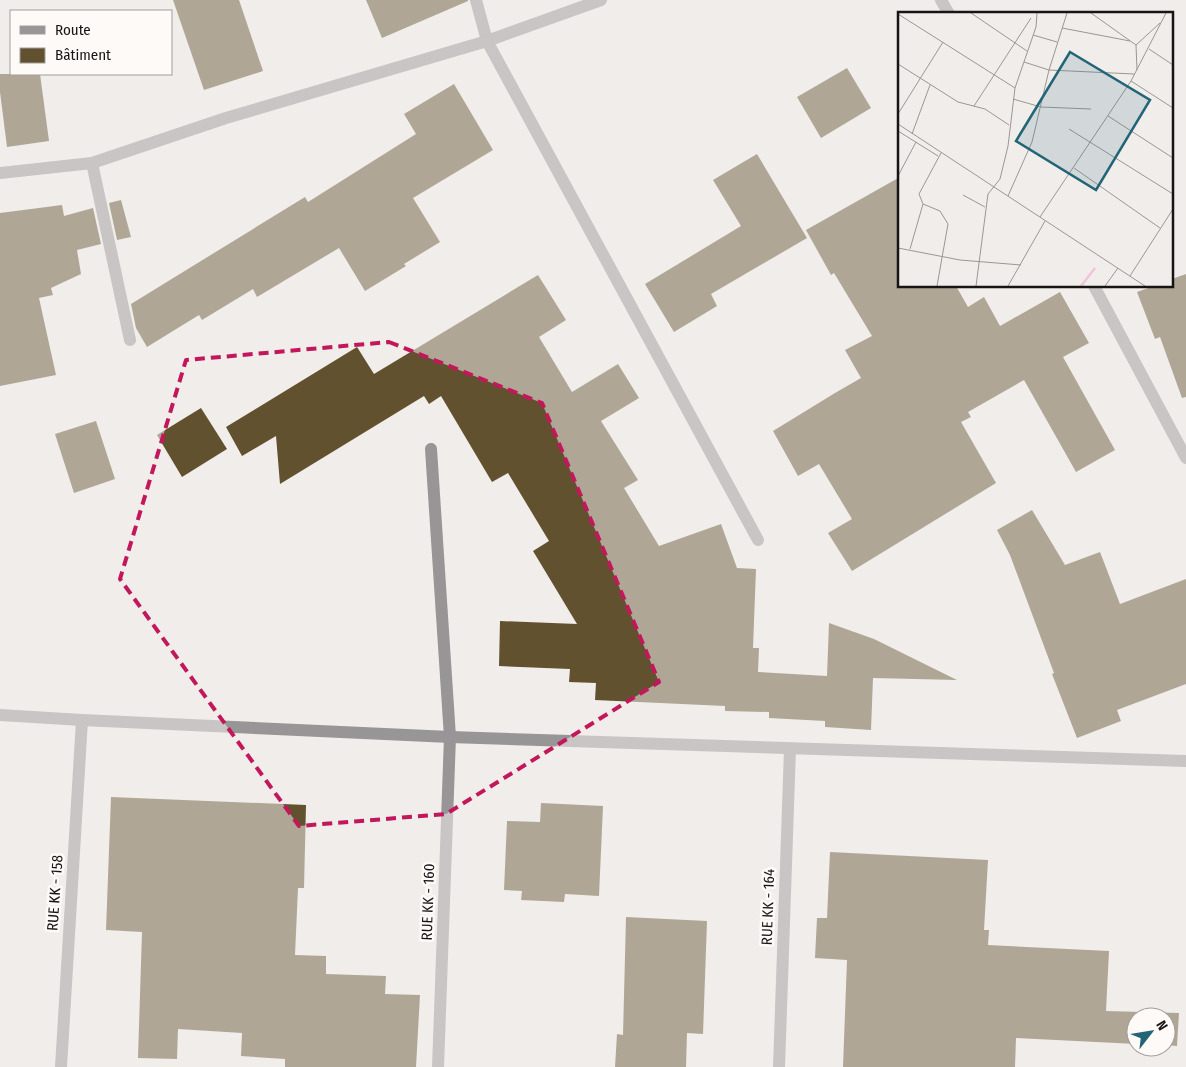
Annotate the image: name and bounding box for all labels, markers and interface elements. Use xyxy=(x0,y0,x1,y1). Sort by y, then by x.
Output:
legend xyxy=(10,10,172,75)
inset map xyxy=(898,12,1174,288)
text: Route xyxy=(55,21,91,39)
text: Bâtiment xyxy=(55,46,111,64)
street label: RUE KK - 158 xyxy=(43,854,67,932)
street label: RUE KK - 160 xyxy=(418,863,438,941)
street label: RUE KK - 164 xyxy=(758,868,778,946)
north arrow xyxy=(1126,1007,1176,1057)
text: N xyxy=(1152,1018,1171,1034)

